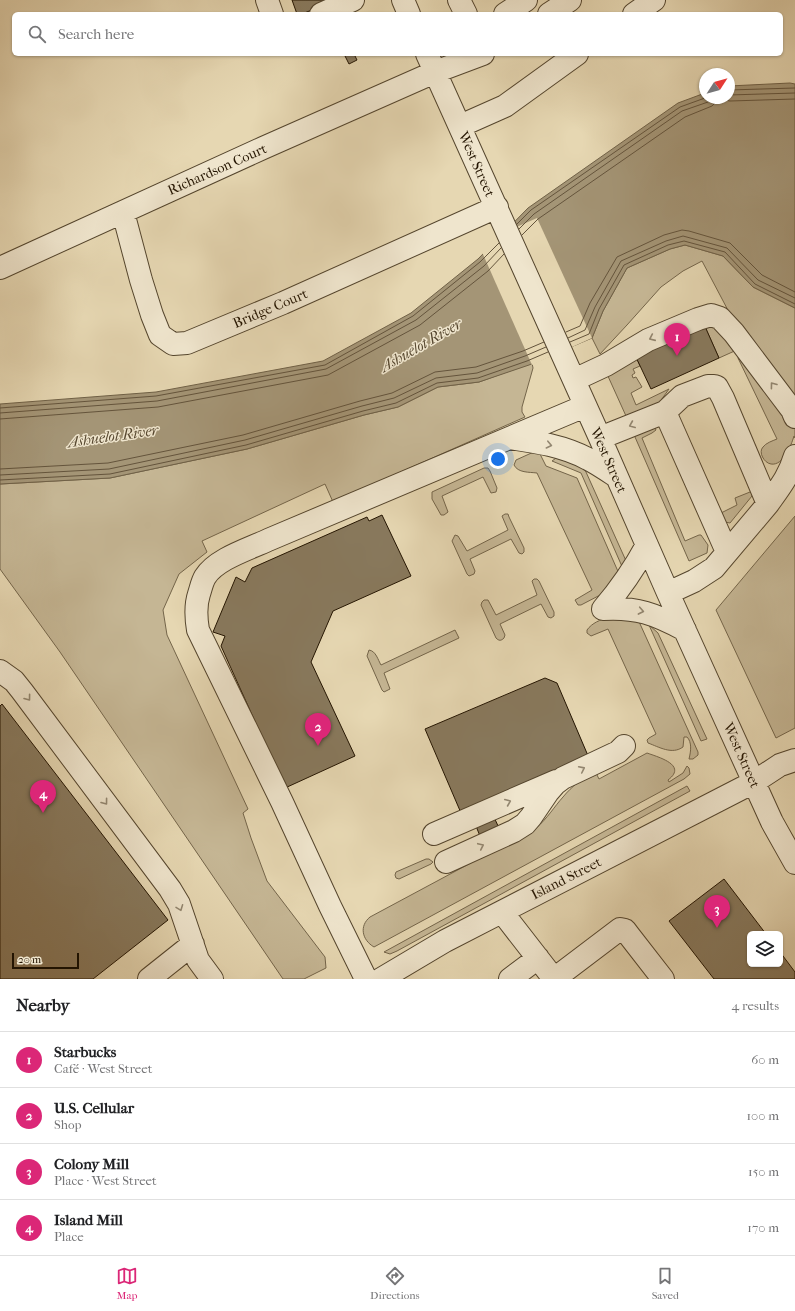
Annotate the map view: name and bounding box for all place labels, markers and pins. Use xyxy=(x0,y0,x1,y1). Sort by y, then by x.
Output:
pin: 1 xyxy=(664,323,690,356)
pin: 2 xyxy=(305,713,331,746)
pin: 4 xyxy=(30,780,56,813)
pin: 3 xyxy=(704,895,730,928)

